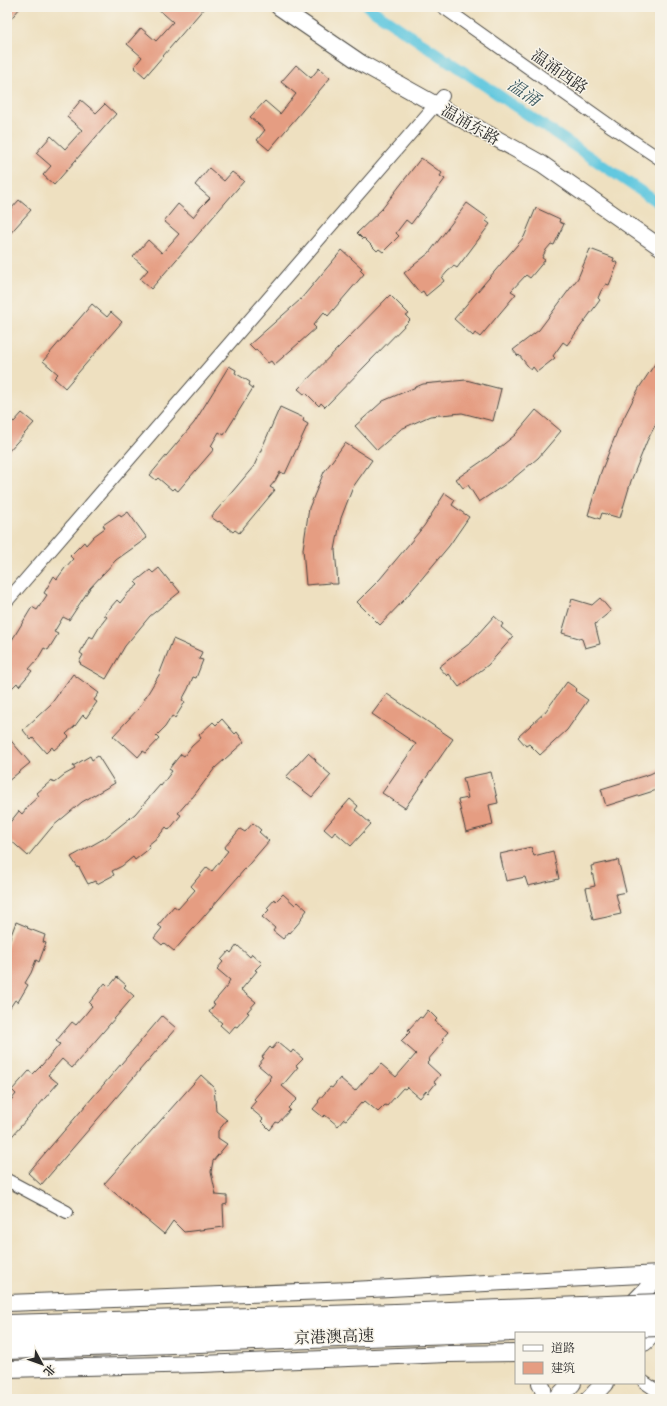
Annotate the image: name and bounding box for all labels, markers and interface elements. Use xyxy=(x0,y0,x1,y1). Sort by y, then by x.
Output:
street label: 温涌西路 xyxy=(527,46,591,99)
water label: 温涌 xyxy=(503,75,545,113)
street label: 温涌东路 xyxy=(437,101,503,150)
street label: 京港澳高速 xyxy=(294,1327,374,1349)
legend xyxy=(515,1332,645,1384)
text: 道路 xyxy=(551,1341,575,1356)
north arrow xyxy=(22,1344,62,1384)
text: 北 xyxy=(40,1361,58,1379)
text: 建筑 xyxy=(551,1361,575,1376)

